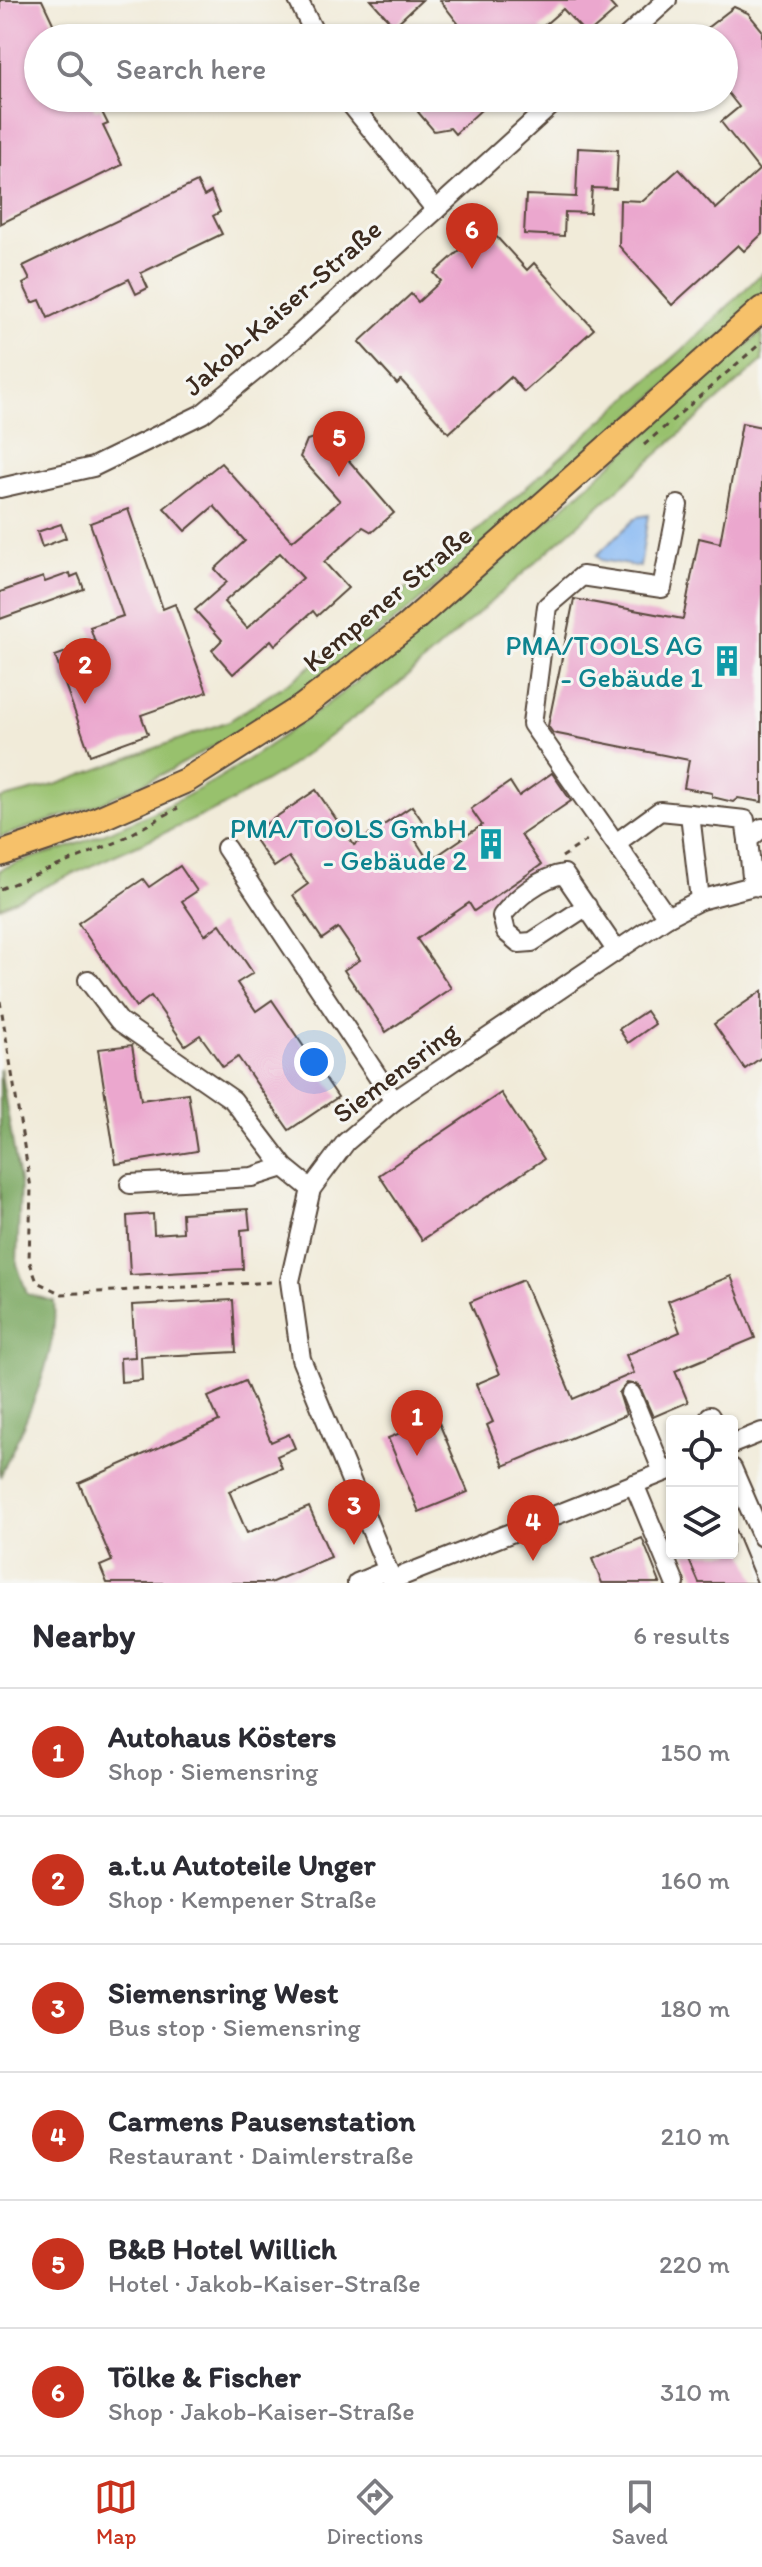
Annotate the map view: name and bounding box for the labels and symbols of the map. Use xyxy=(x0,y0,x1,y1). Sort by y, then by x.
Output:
pin: 6 xyxy=(446,203,498,269)
street label: Jakob-Kaiser-Straße xyxy=(176,212,388,402)
pin: 5 xyxy=(313,411,365,477)
street label: Kempener Straße xyxy=(295,517,479,679)
place label: PMA/TOOLS AG - Gebäude 1 xyxy=(505,628,703,694)
pin: 2 xyxy=(59,638,111,704)
building icon: PMA/TOOLS AG - Gebäude 1 xyxy=(710,644,744,678)
place label: PMA/TOOLS GmbH - Gebäude 2 xyxy=(230,811,467,877)
building icon: PMA/TOOLS GmbH - Gebäude 2 xyxy=(474,827,508,861)
street label: Siemensring xyxy=(326,1013,465,1130)
your location xyxy=(294,1042,334,1082)
pin: 1 xyxy=(391,1390,443,1456)
pin: 3 xyxy=(328,1479,380,1545)
pin: 4 xyxy=(507,1495,559,1561)

